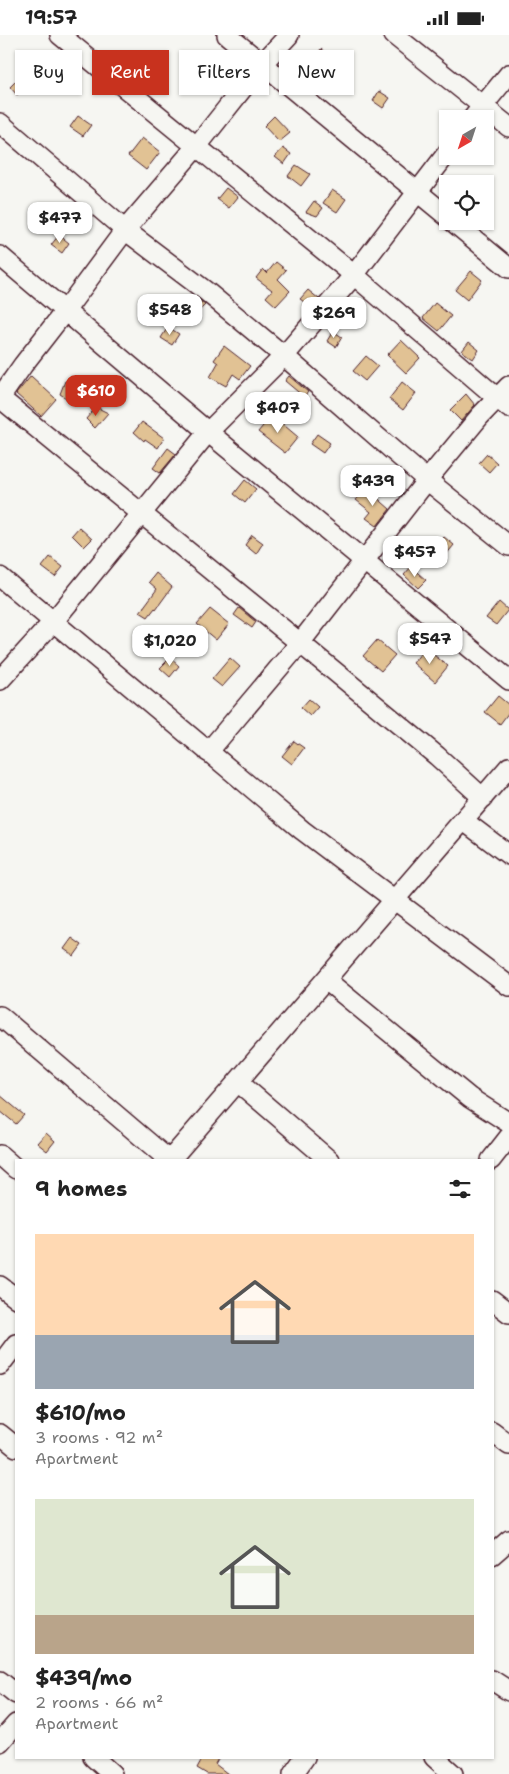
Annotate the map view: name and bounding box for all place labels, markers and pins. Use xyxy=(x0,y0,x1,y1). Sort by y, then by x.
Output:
pin: $477 xyxy=(30,201,90,244)
pin: $548 xyxy=(140,293,200,336)
pin: $269 xyxy=(304,297,364,339)
pin: $610 xyxy=(66,375,126,417)
pin: $407 xyxy=(248,391,308,434)
pin: $439 xyxy=(343,465,403,507)
pin: $457 xyxy=(385,535,445,578)
pin: $547 xyxy=(400,623,460,665)
pin: $1,020 xyxy=(129,625,211,667)

